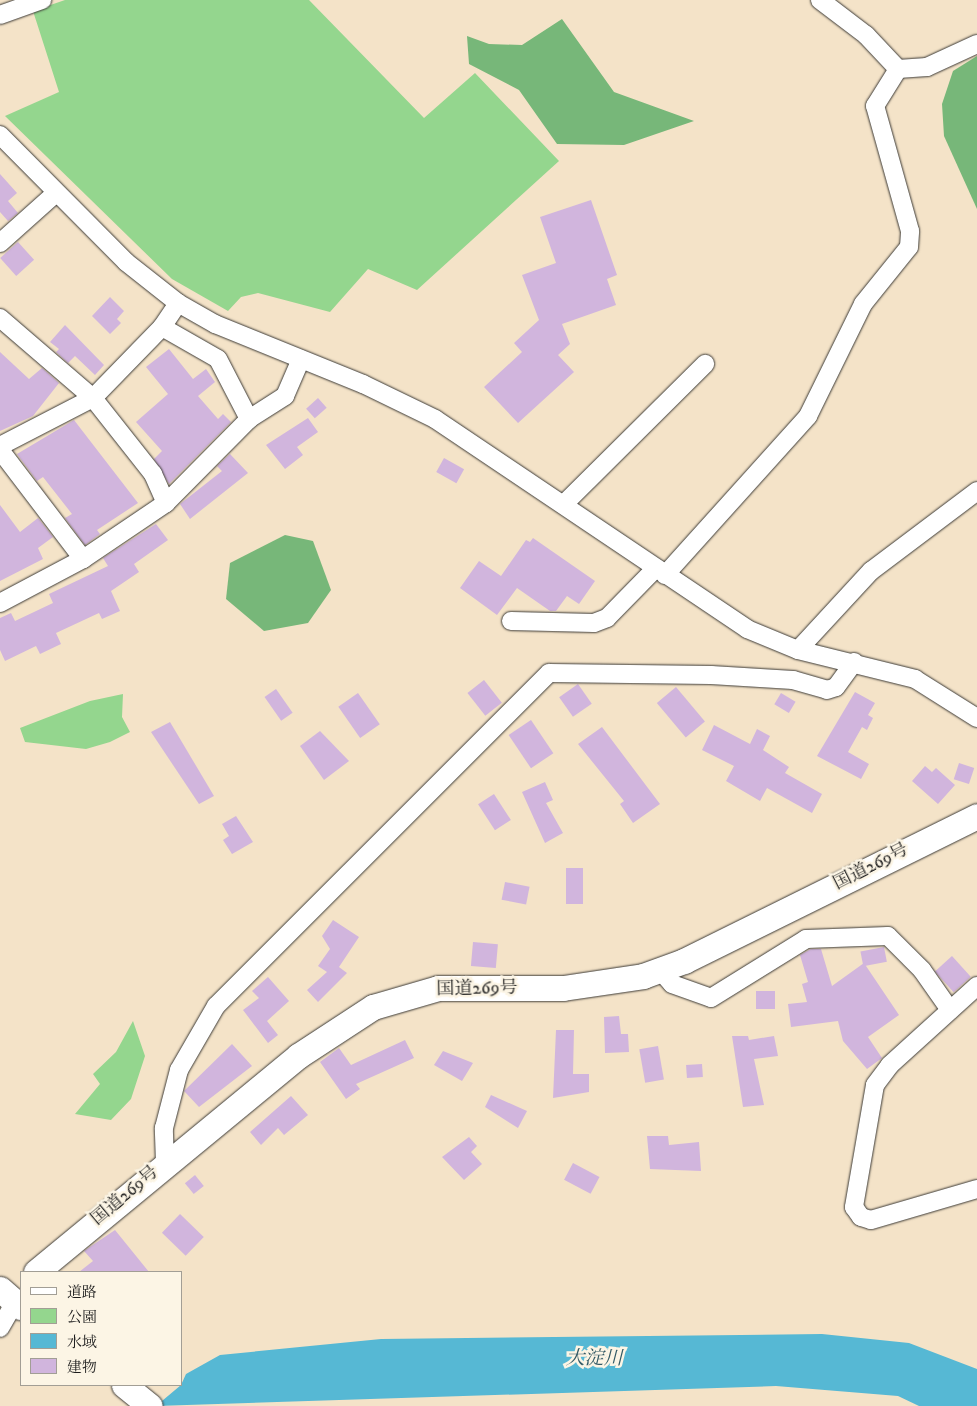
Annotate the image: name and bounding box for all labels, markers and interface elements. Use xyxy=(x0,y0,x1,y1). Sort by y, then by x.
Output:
street label: 国道269号 xyxy=(830,839,912,895)
street label: 国道269号 xyxy=(436,977,518,1001)
street label: 国道269号 xyxy=(87,1162,163,1230)
legend xyxy=(20,1271,182,1386)
text: 道路 xyxy=(67,1283,97,1302)
text: 公園 xyxy=(67,1308,97,1327)
text: 水域 xyxy=(67,1333,97,1352)
water label: 大淀川 xyxy=(566,1348,622,1370)
text: 建物 xyxy=(67,1358,97,1377)

